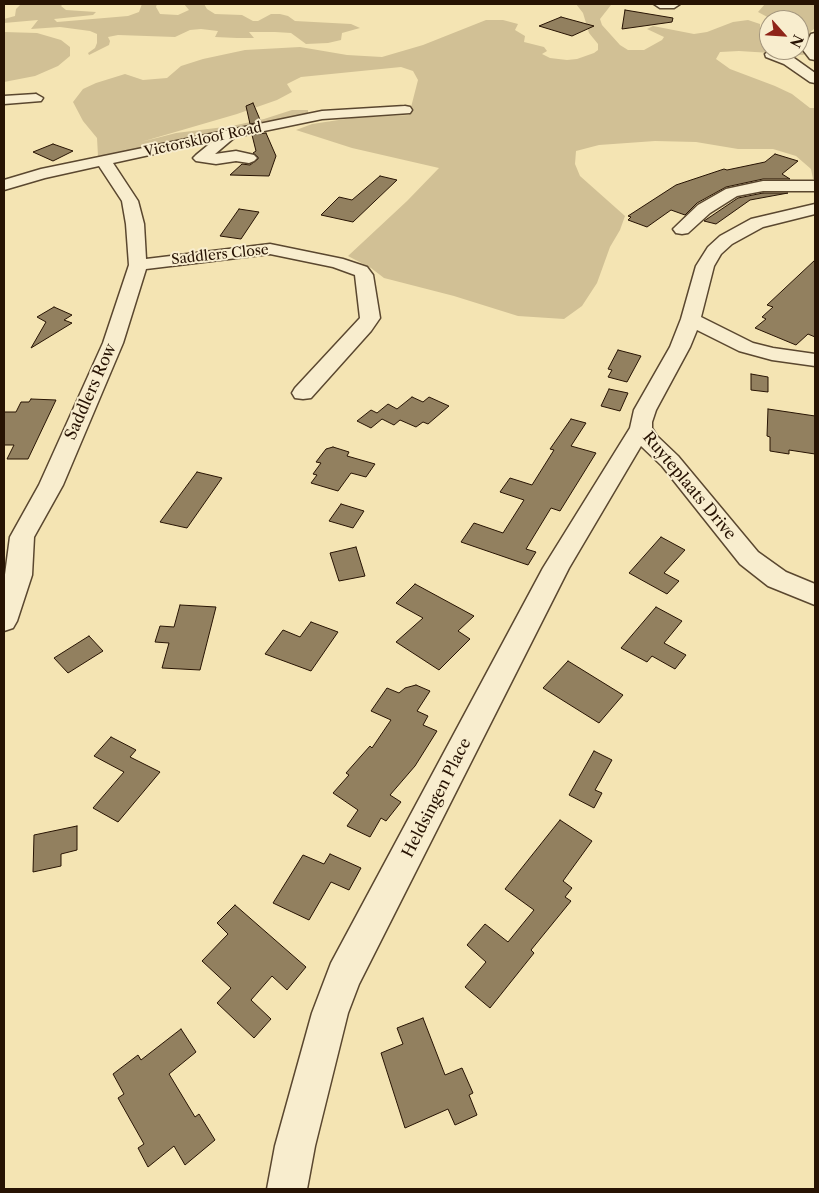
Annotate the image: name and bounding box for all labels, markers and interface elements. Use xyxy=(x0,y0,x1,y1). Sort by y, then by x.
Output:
north arrow xyxy=(759,10,809,60)
text: N xyxy=(786,32,807,51)
street label: Victorskloof Road xyxy=(143,119,263,161)
street label: Saddlers Close xyxy=(170,242,270,268)
street label: Saddlers Row xyxy=(61,341,121,443)
street label: Ruyteplaats Drive xyxy=(638,428,740,544)
street label: Heldsingen Place xyxy=(399,735,475,861)

